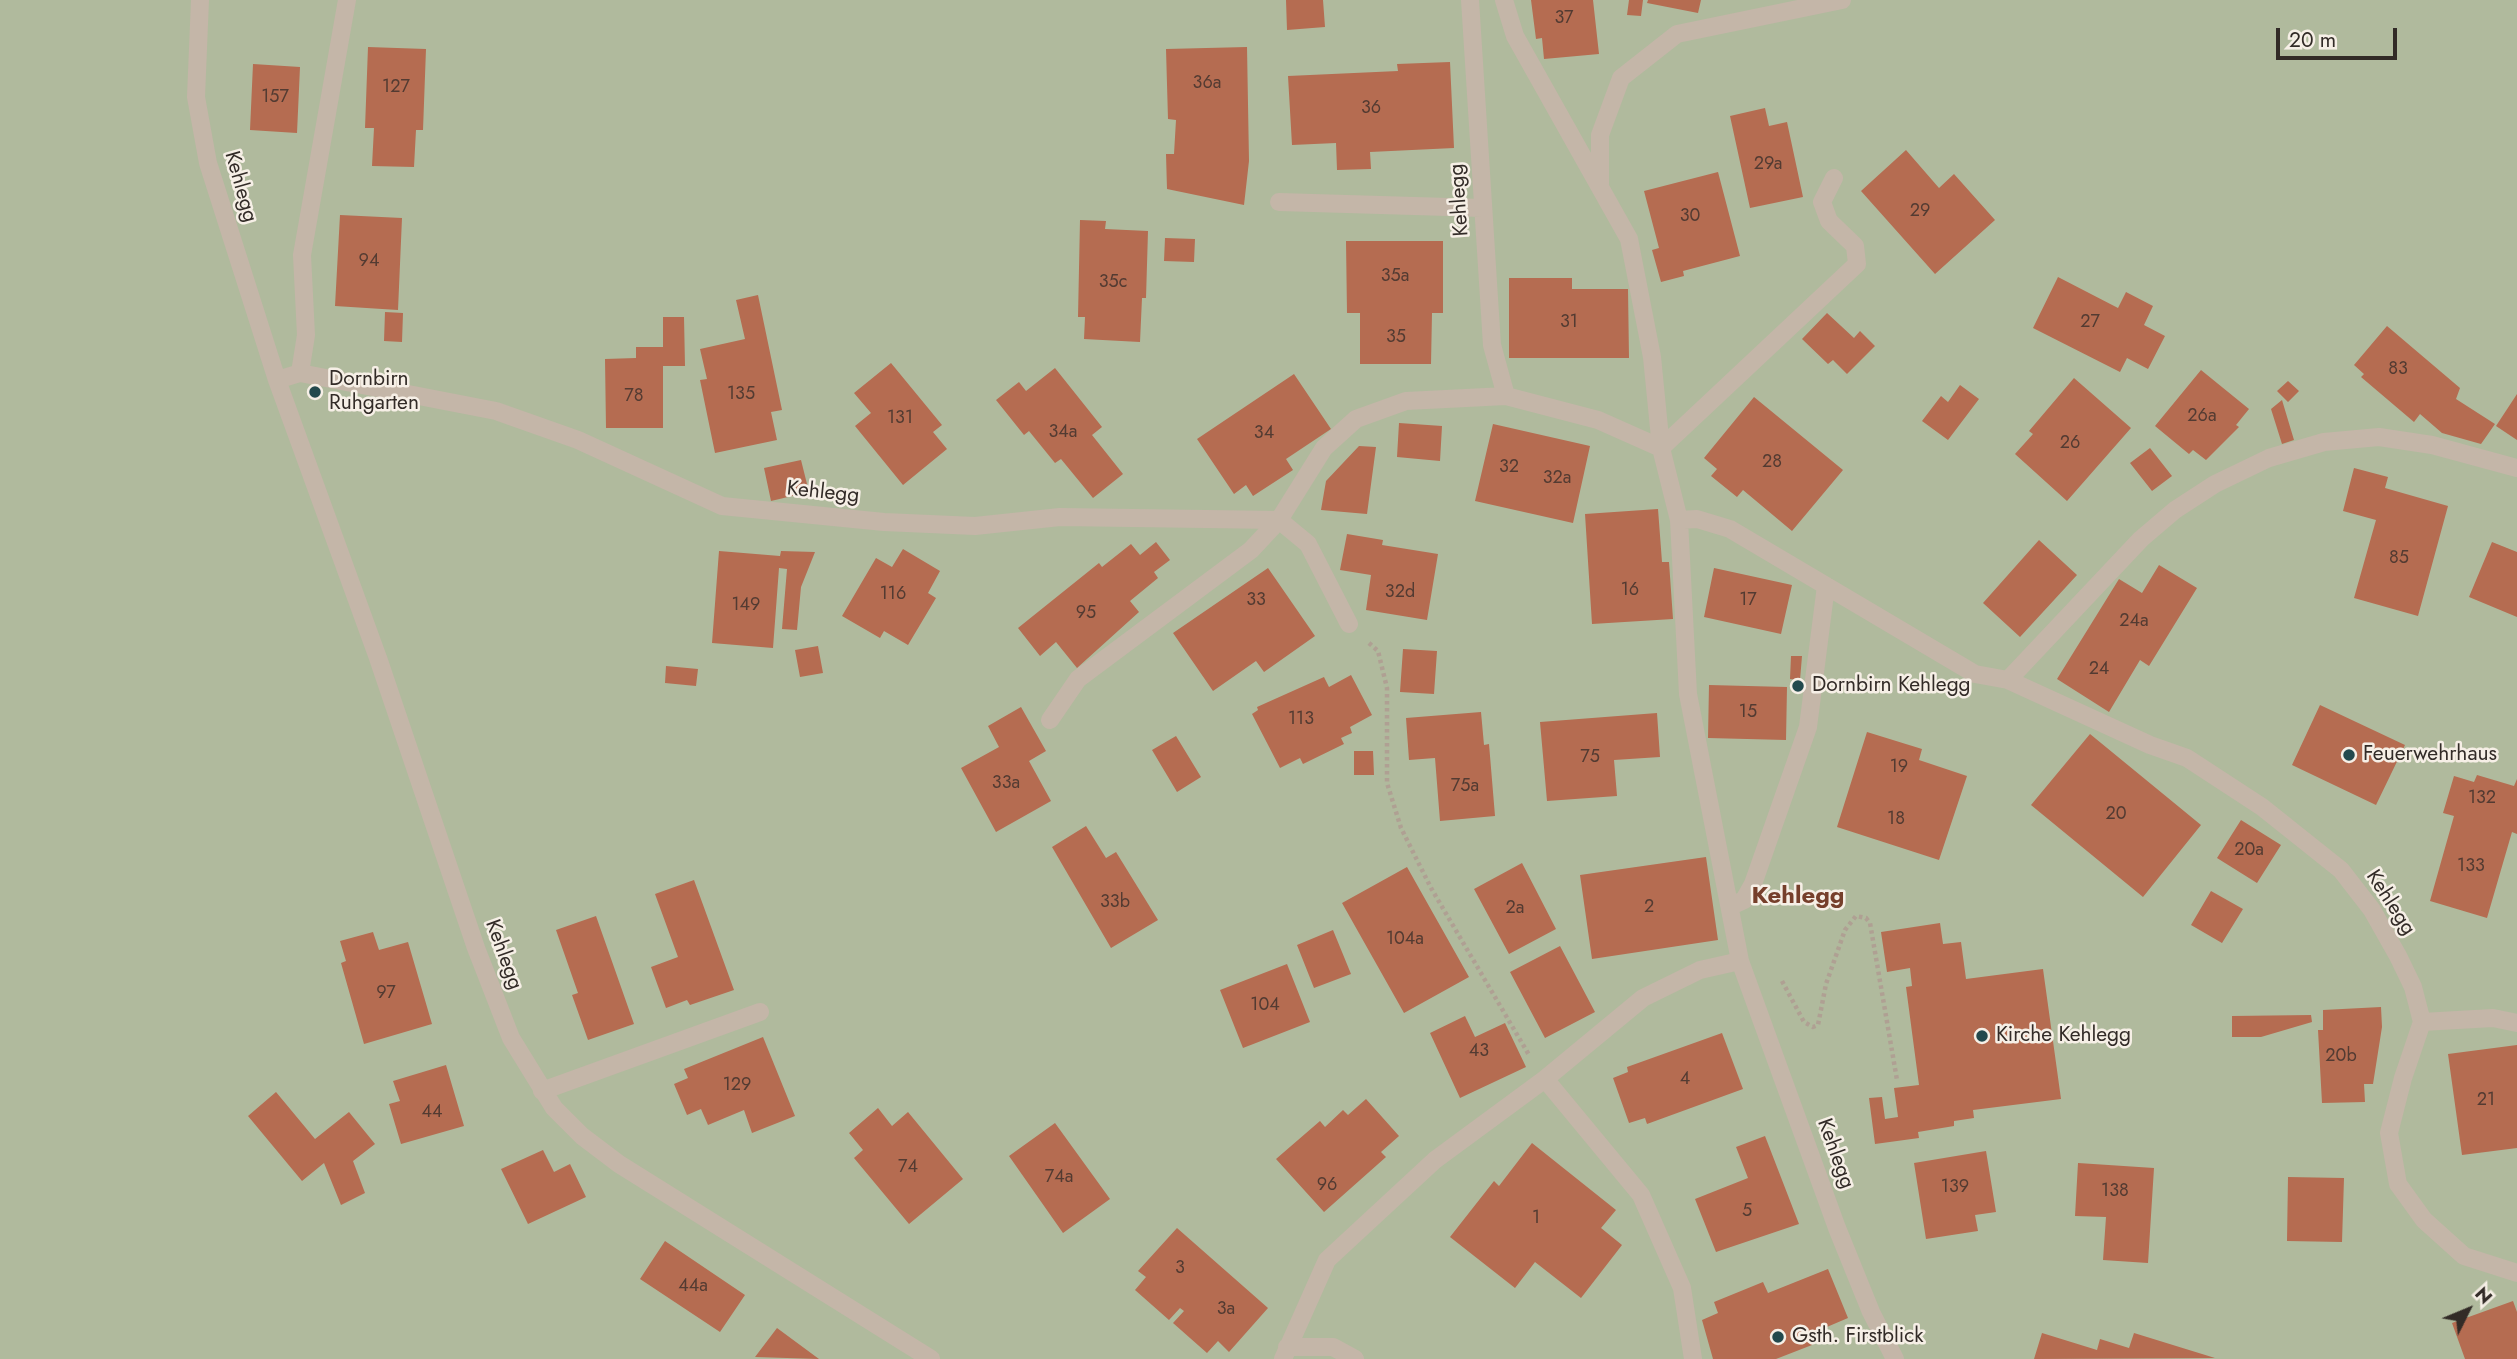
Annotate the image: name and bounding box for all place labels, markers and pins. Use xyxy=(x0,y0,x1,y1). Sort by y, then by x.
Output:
place label: Dornbirn Ruhgarten xyxy=(329,367,419,417)
marker: Dornbirn Ruhgarten xyxy=(307,384,323,400)
place label: Dornbirn Kehlegg xyxy=(1812,673,1971,699)
marker: Dornbirn Kehlegg xyxy=(1790,678,1806,694)
place label: Feuerwehrhaus xyxy=(2363,742,2497,768)
marker: Feuerwehrhaus xyxy=(2341,747,2357,763)
place label: Kirche Kehlegg xyxy=(1996,1023,2131,1049)
marker: Kirche Kehlegg xyxy=(1974,1028,1990,1044)
place label: Gsth. Firstblick xyxy=(1792,1324,1924,1350)
marker: Gsth. Firstblick xyxy=(1770,1329,1786,1345)

